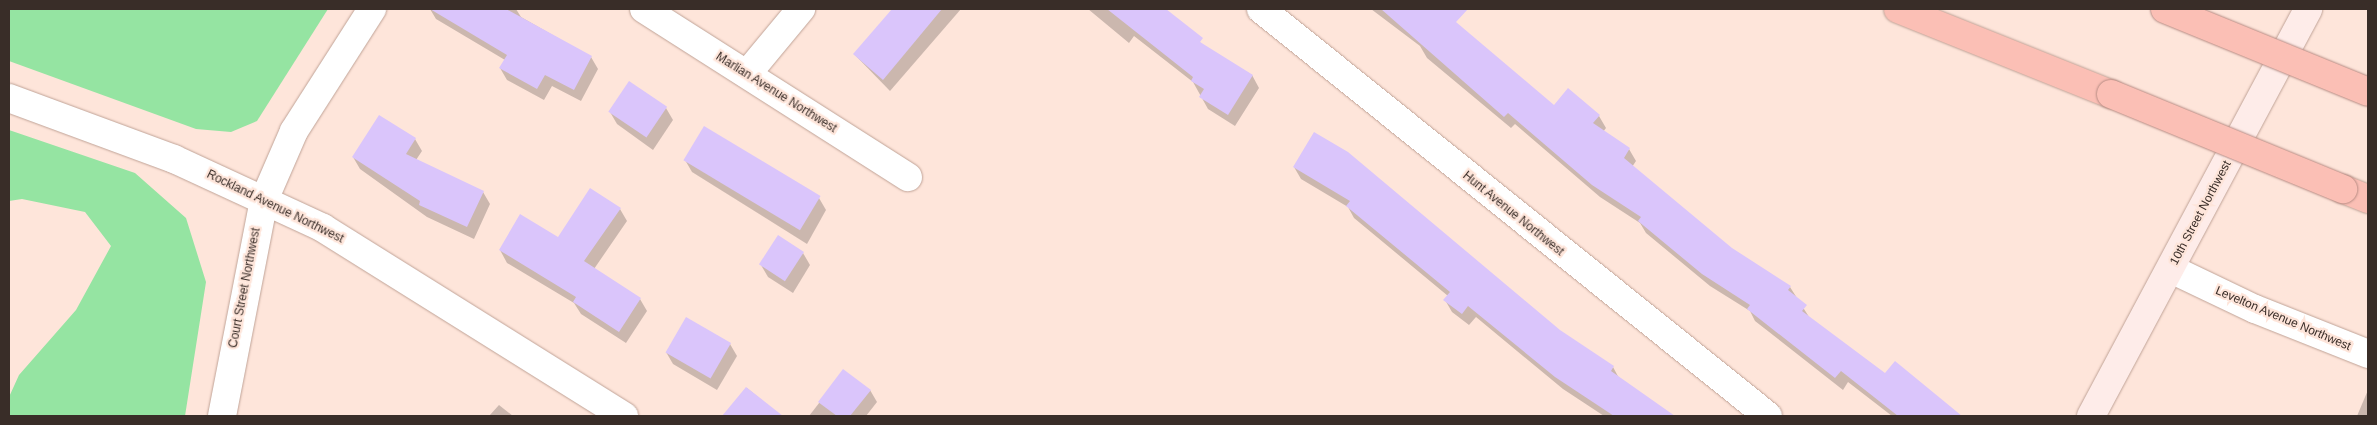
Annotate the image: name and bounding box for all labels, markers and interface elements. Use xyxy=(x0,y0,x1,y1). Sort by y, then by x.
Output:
street label: Marlian Avenue Northwest xyxy=(713,50,839,136)
street label: 10th Street Northwest xyxy=(2167,158,2235,268)
street label: Rockland Avenue Northwest xyxy=(204,167,346,247)
street label: Hunt Avenue Northwest xyxy=(1459,169,1567,259)
street label: Court Street Northwest xyxy=(226,227,264,349)
street label: Levelton Avenue Northwest xyxy=(2213,284,2353,354)

